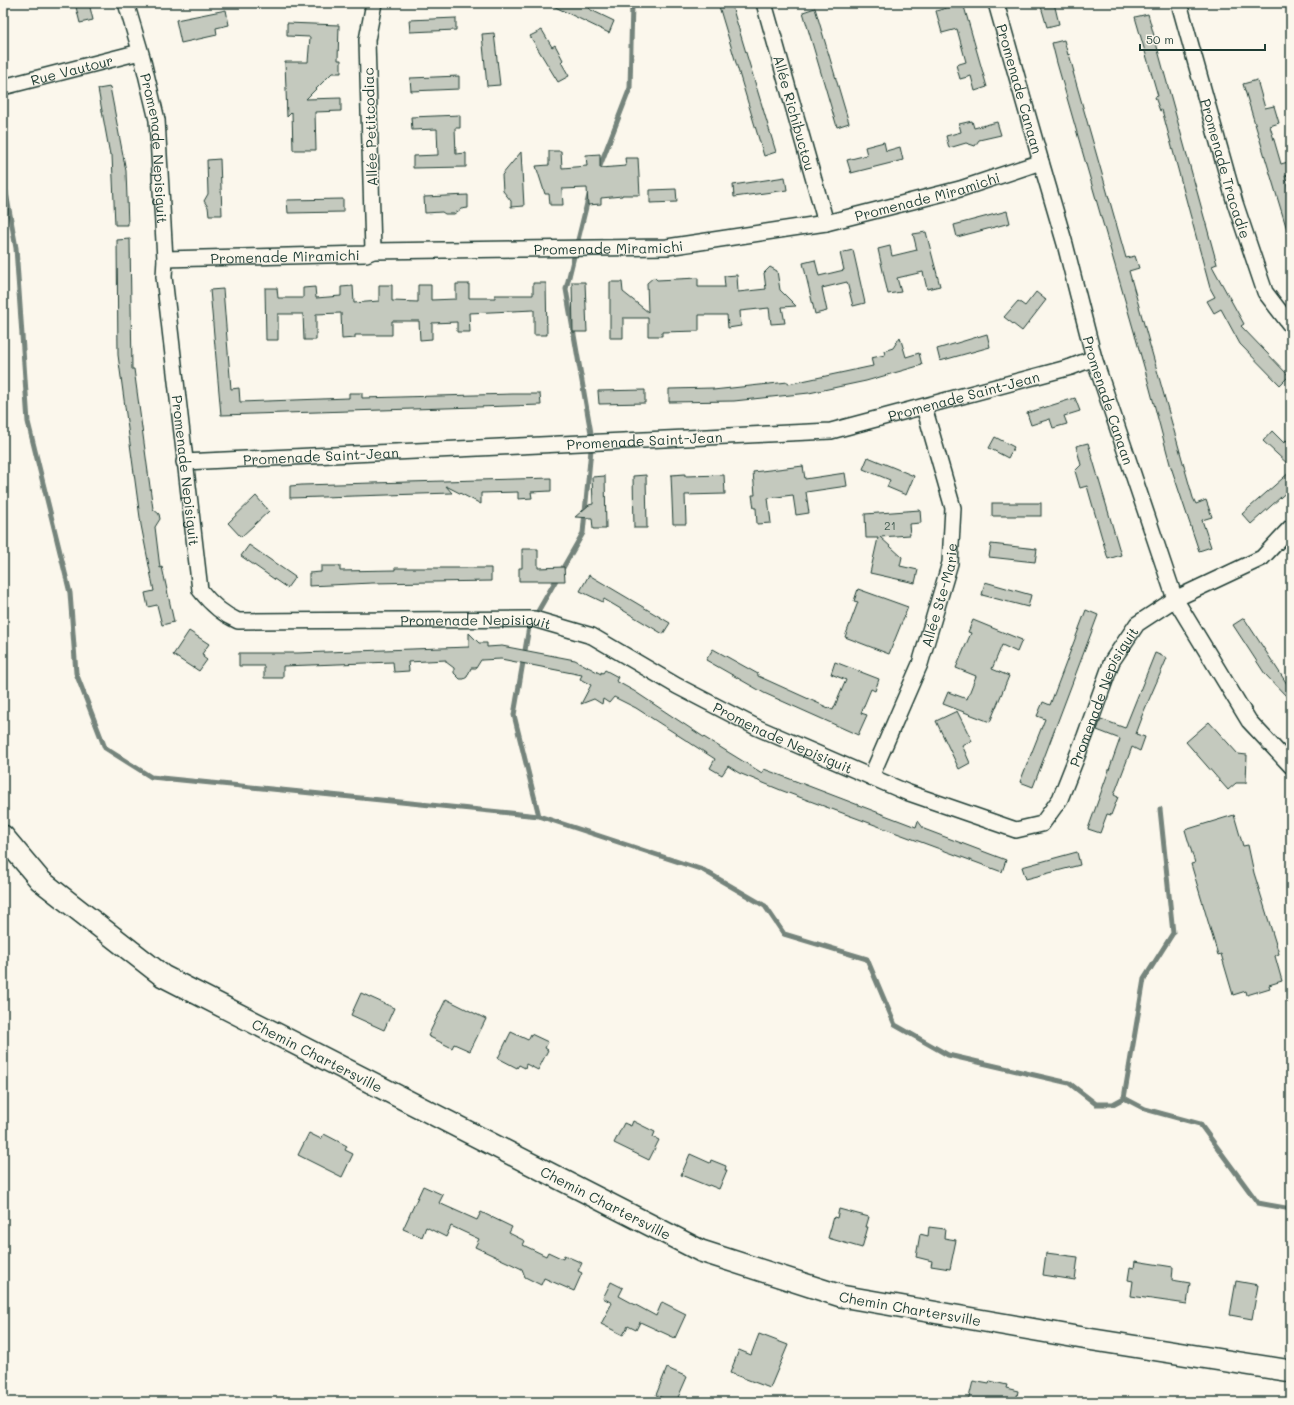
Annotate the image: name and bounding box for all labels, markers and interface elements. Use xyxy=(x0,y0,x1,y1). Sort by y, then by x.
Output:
street label: Promenade Canaan xyxy=(993,22,1048,156)
scale bar xyxy=(1140,26,1265,52)
text: 50 m xyxy=(1146,31,1174,47)
street label: Rue Vautour xyxy=(29,50,115,89)
street label: Allée Richibuctou xyxy=(770,53,820,173)
street label: Allée Petitcodiac xyxy=(358,67,382,187)
street label: Promenade Nepisiguit xyxy=(137,71,172,224)
street label: Promenade Tracadie xyxy=(1197,96,1256,241)
street label: Promenade Miramichi xyxy=(853,167,1002,225)
street label: Promenade Miramichi xyxy=(533,235,684,258)
street label: Promenade Miramichi xyxy=(210,245,360,267)
street label: Promenade Canaan xyxy=(1079,334,1139,467)
street label: Promenade Saint-Jean xyxy=(886,366,1041,425)
street label: Promenade Nepisiguit xyxy=(168,394,204,547)
street label: Promenade Saint-Jean xyxy=(566,427,723,453)
street label: Promenade Saint-Jean xyxy=(243,442,399,469)
house number: 21 xyxy=(884,517,896,533)
street label: Allée Ste-Marie xyxy=(916,542,961,649)
street label: Promenade Nepisiguit xyxy=(400,610,554,633)
street label: Promenade Nepisiguit xyxy=(1064,623,1142,769)
street label: Promenade Nepisiguit xyxy=(710,697,856,777)
street label: Chemin Chartersville xyxy=(249,1014,386,1096)
street label: Chemin Chartersville xyxy=(538,1161,674,1244)
street label: Chemin Chartersville xyxy=(838,1286,983,1330)

